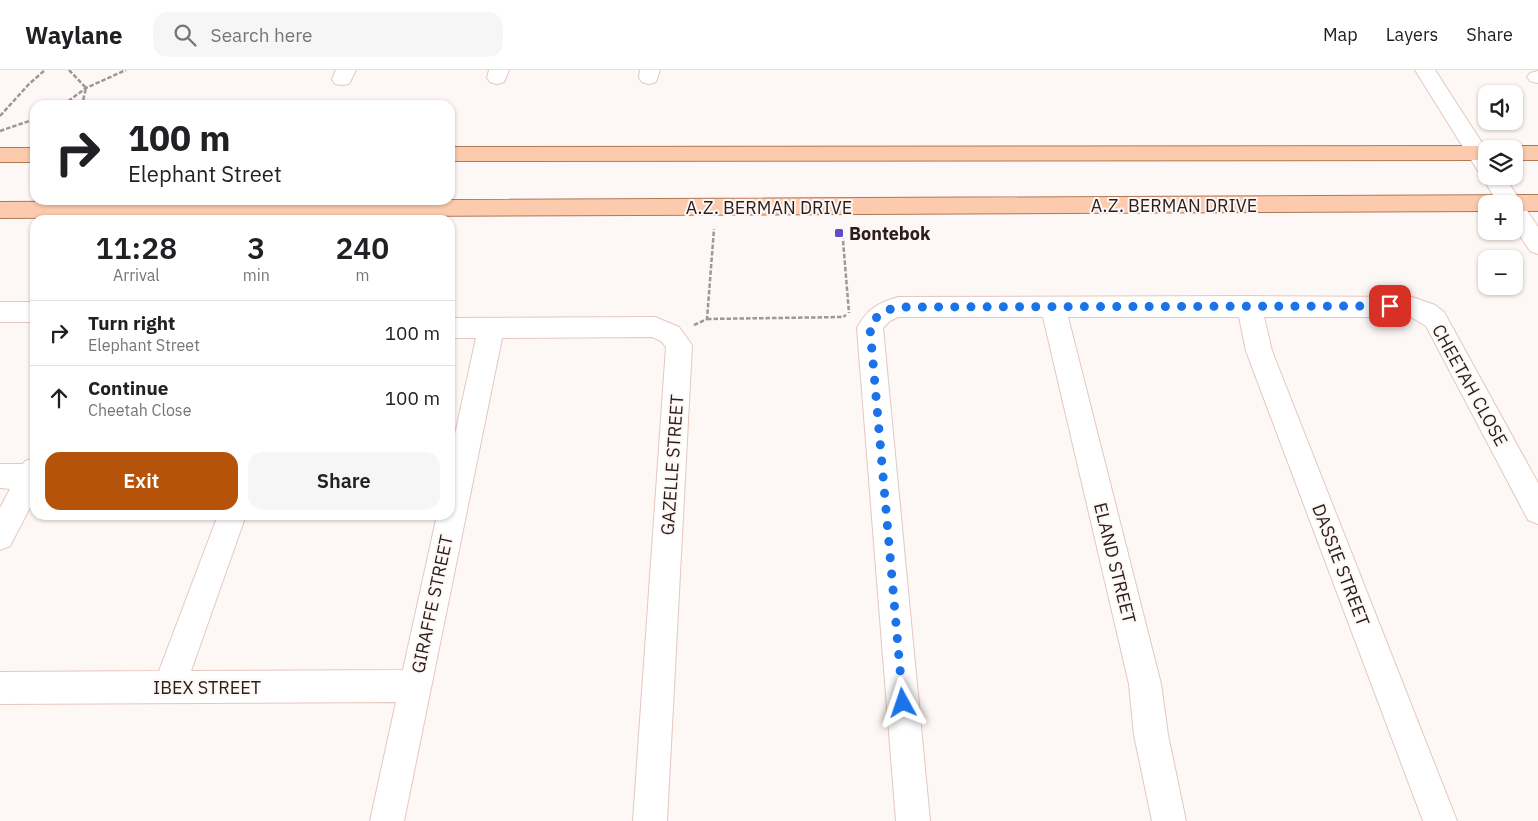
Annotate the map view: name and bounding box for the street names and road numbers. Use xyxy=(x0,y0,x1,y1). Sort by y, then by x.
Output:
street label: A.Z. BERMAN DRIVE xyxy=(1091,194,1257,217)
street label: A.Z. BERMAN DRIVE xyxy=(686,196,852,219)
street label: CHEETAH CLOSE xyxy=(1427,320,1513,450)
street label: GAZELLE STREET xyxy=(656,394,688,536)
street label: ELAND STREET xyxy=(1089,500,1141,626)
street label: DASSIE STREET xyxy=(1307,500,1375,630)
street label: GIRAFFE STREET xyxy=(406,533,458,675)
street label: IBEX STREET xyxy=(153,676,261,699)

